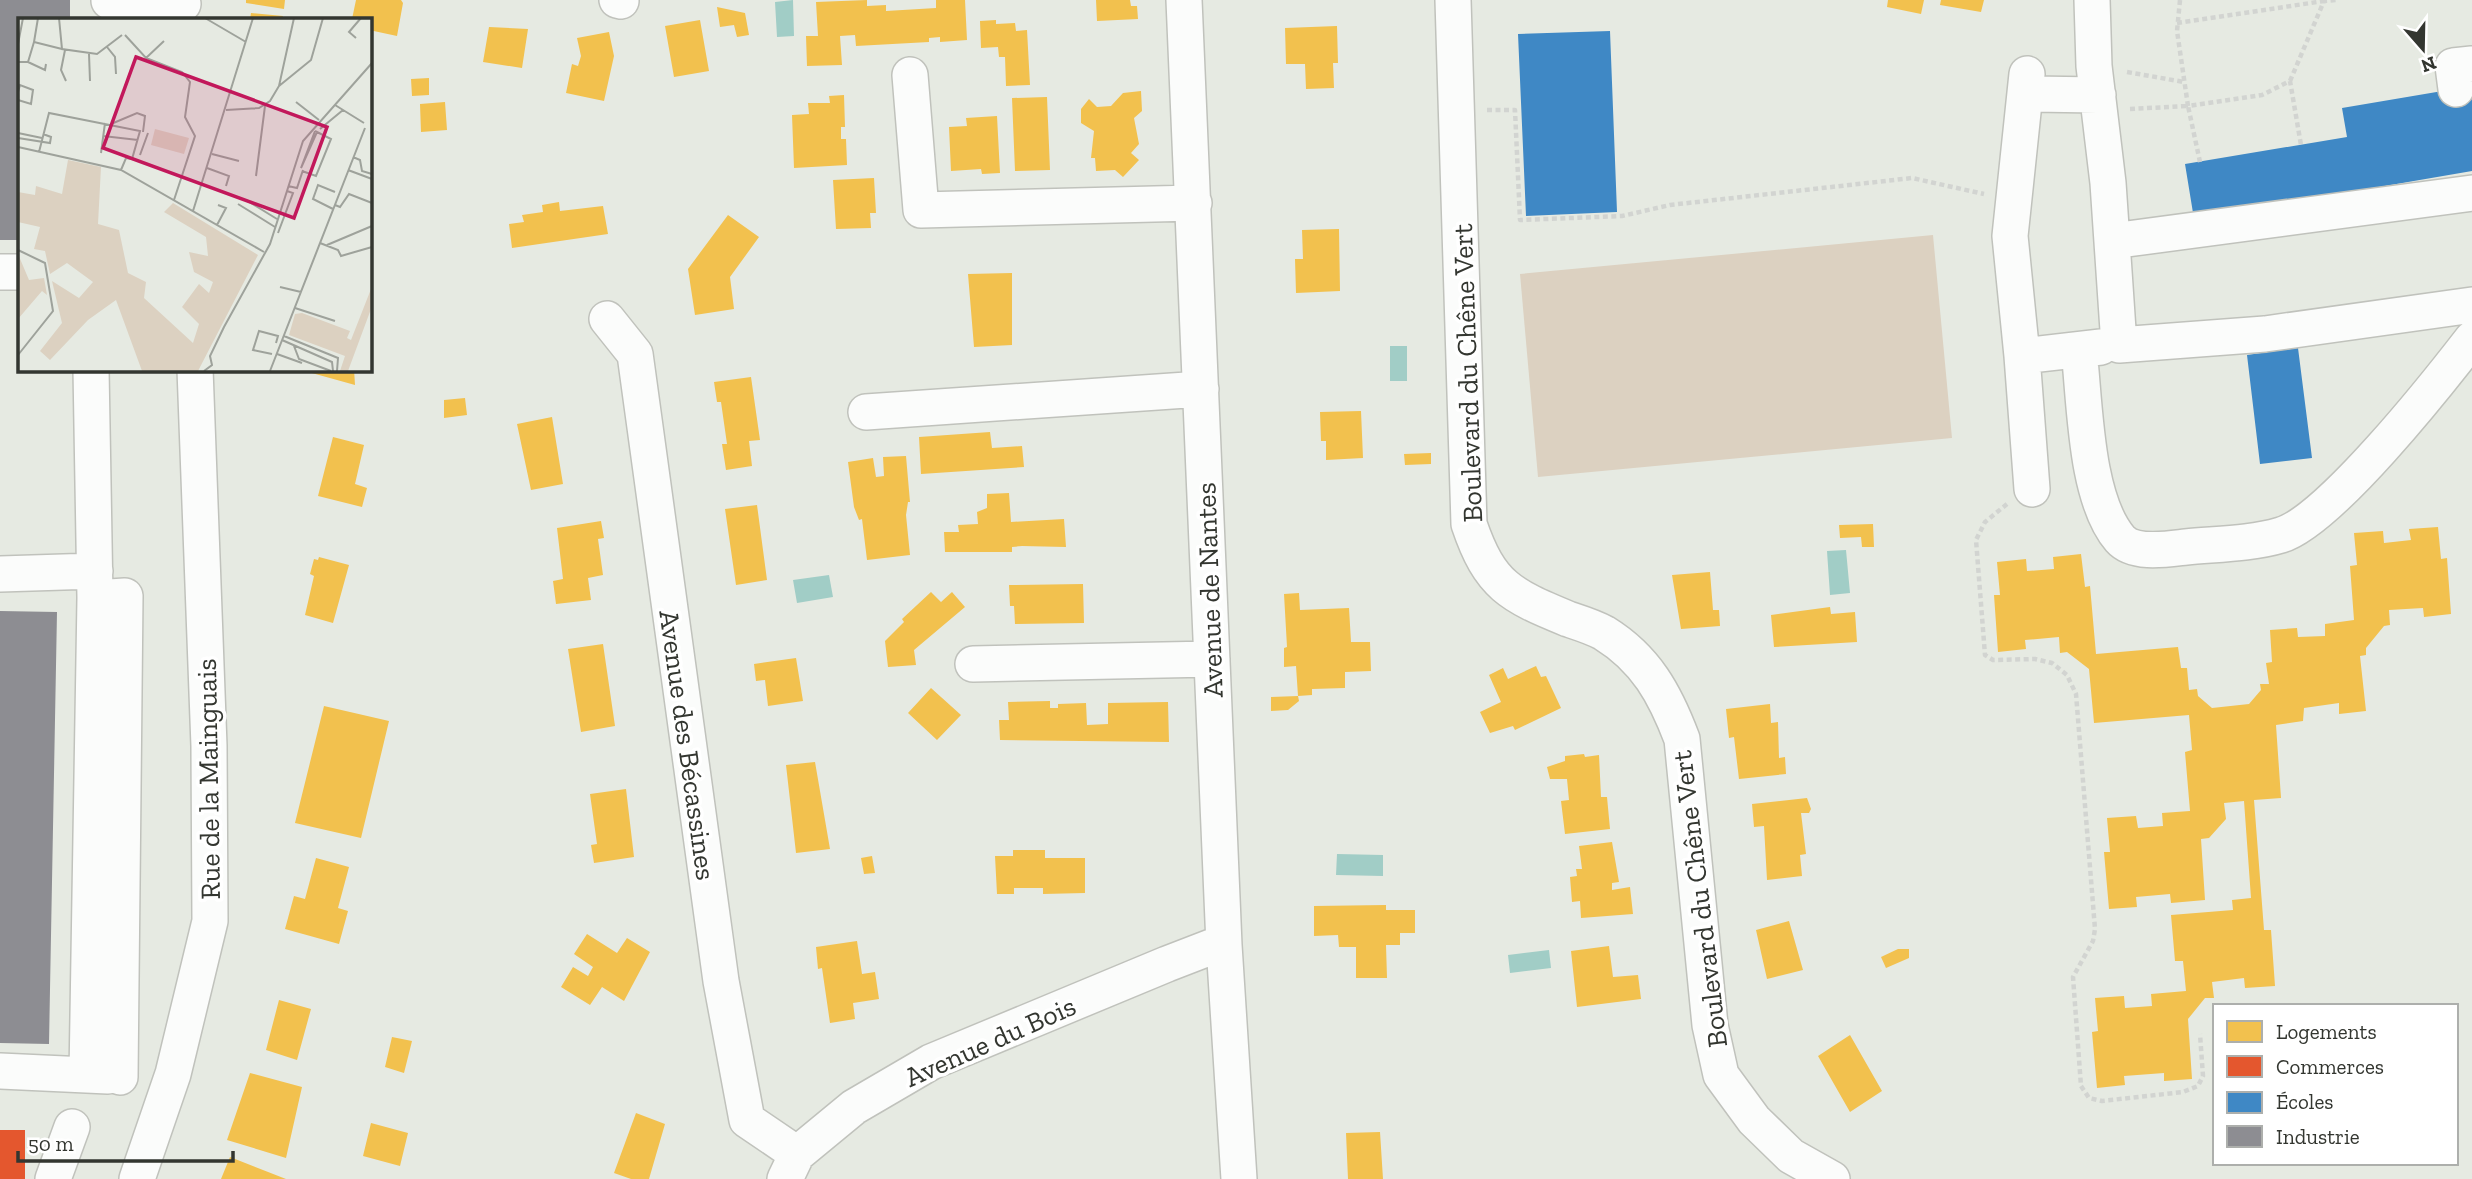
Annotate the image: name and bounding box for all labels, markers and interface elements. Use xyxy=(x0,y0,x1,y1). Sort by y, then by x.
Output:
north arrow xyxy=(2388,14,2458,84)
inset map xyxy=(18,18,371,371)
text: N xyxy=(2418,51,2439,78)
street label: Boulevard du Chêne Vert xyxy=(1446,222,1489,523)
street label: Avenue de Nantes xyxy=(1189,482,1230,698)
street label: Avenue des Bécassines xyxy=(652,608,723,882)
street label: Rue de la Mainguais xyxy=(190,658,227,900)
street label: Boulevard du Chêne Vert xyxy=(1665,748,1734,1049)
street label: Avenue du Bois xyxy=(899,989,1081,1094)
legend xyxy=(2213,1004,2458,1165)
text: Logements xyxy=(2276,1019,2377,1044)
text: Commerces xyxy=(2276,1054,2384,1079)
text: Écoles xyxy=(2276,1089,2334,1114)
scale bar xyxy=(18,1120,233,1164)
text: Industrie xyxy=(2276,1124,2360,1149)
text: 50 m xyxy=(28,1131,74,1156)

